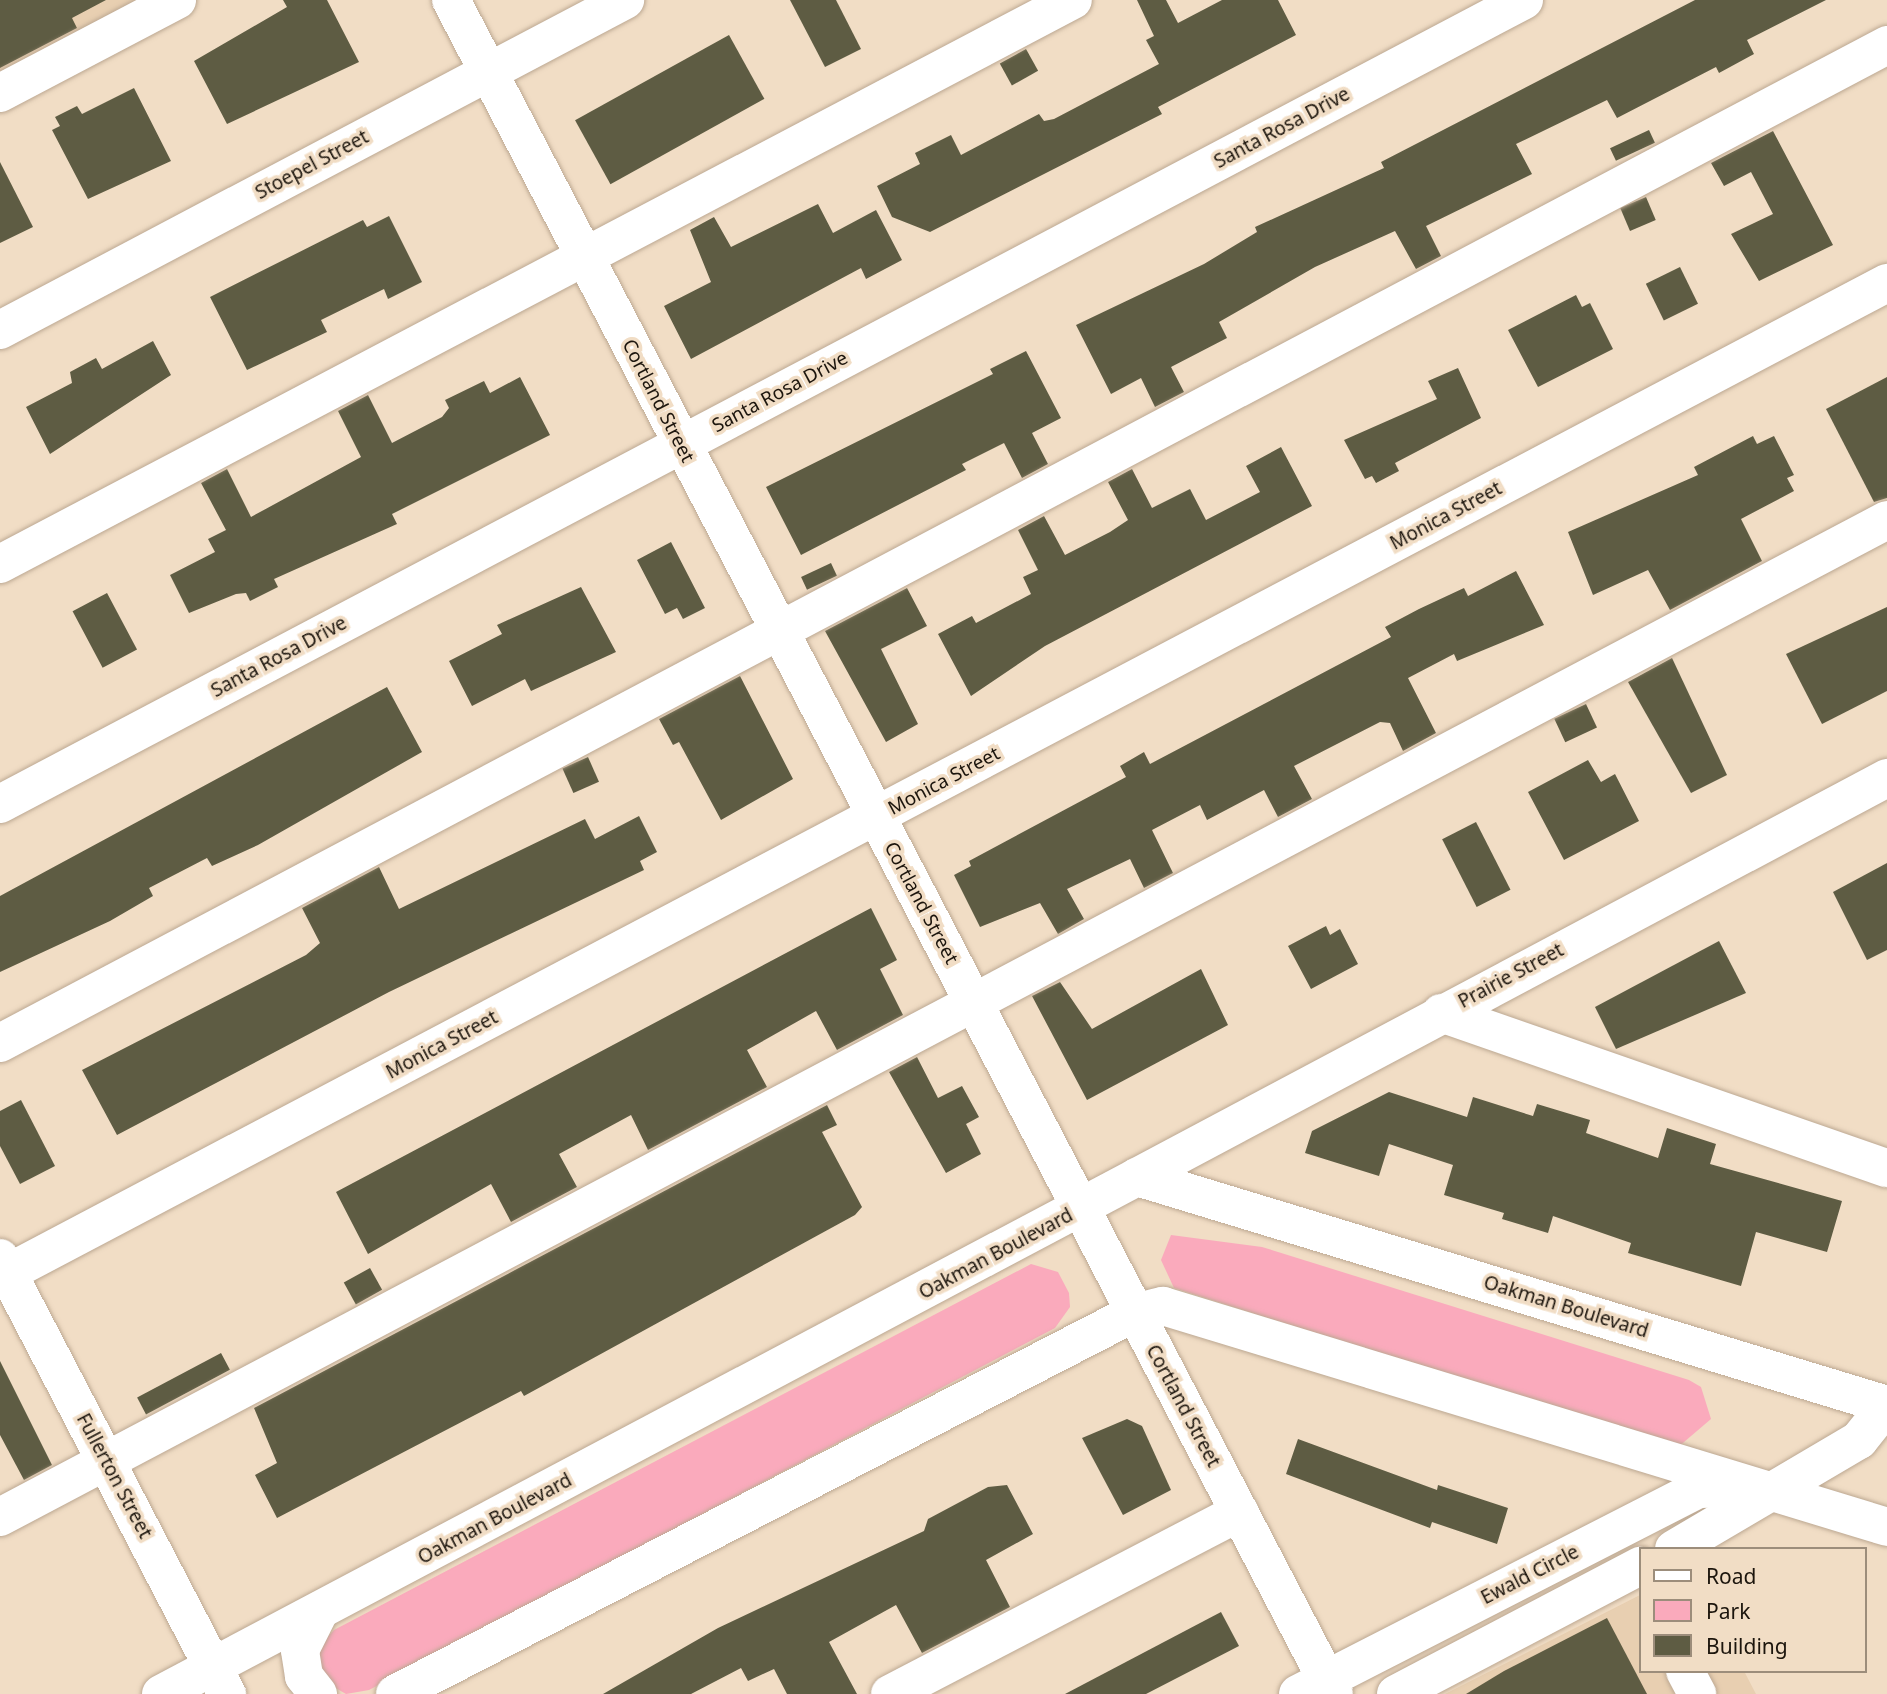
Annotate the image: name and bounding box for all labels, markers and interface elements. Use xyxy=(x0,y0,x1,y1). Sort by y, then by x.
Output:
street label: Santa Rosa Drive xyxy=(1210,83,1354,173)
street label: Stoepel Street xyxy=(252,126,372,204)
street label: Cortland Street xyxy=(617,336,699,466)
street label: Santa Rosa Drive xyxy=(708,347,852,437)
street label: Monica Street xyxy=(1386,477,1506,555)
street label: Santa Rosa Drive xyxy=(207,612,351,702)
street label: Monica Street xyxy=(884,742,1004,820)
street label: Cortland Street xyxy=(879,838,963,968)
street label: Prairie Street xyxy=(1454,939,1568,1013)
street label: Monica Street xyxy=(382,1006,502,1084)
street label: Oakman Boulevard xyxy=(915,1204,1077,1304)
street label: Oakman Boulevard xyxy=(1481,1271,1651,1343)
street label: Cortland Street xyxy=(1141,1341,1225,1471)
street label: Fullerton Street xyxy=(72,1410,156,1542)
street label: Oakman Boulevard xyxy=(414,1469,576,1569)
street label: Ewald Circle xyxy=(1477,1541,1583,1609)
legend xyxy=(1638,1547,1866,1673)
text: Road xyxy=(1706,1562,1756,1590)
text: Park xyxy=(1706,1597,1750,1625)
text: Building xyxy=(1706,1632,1788,1660)

